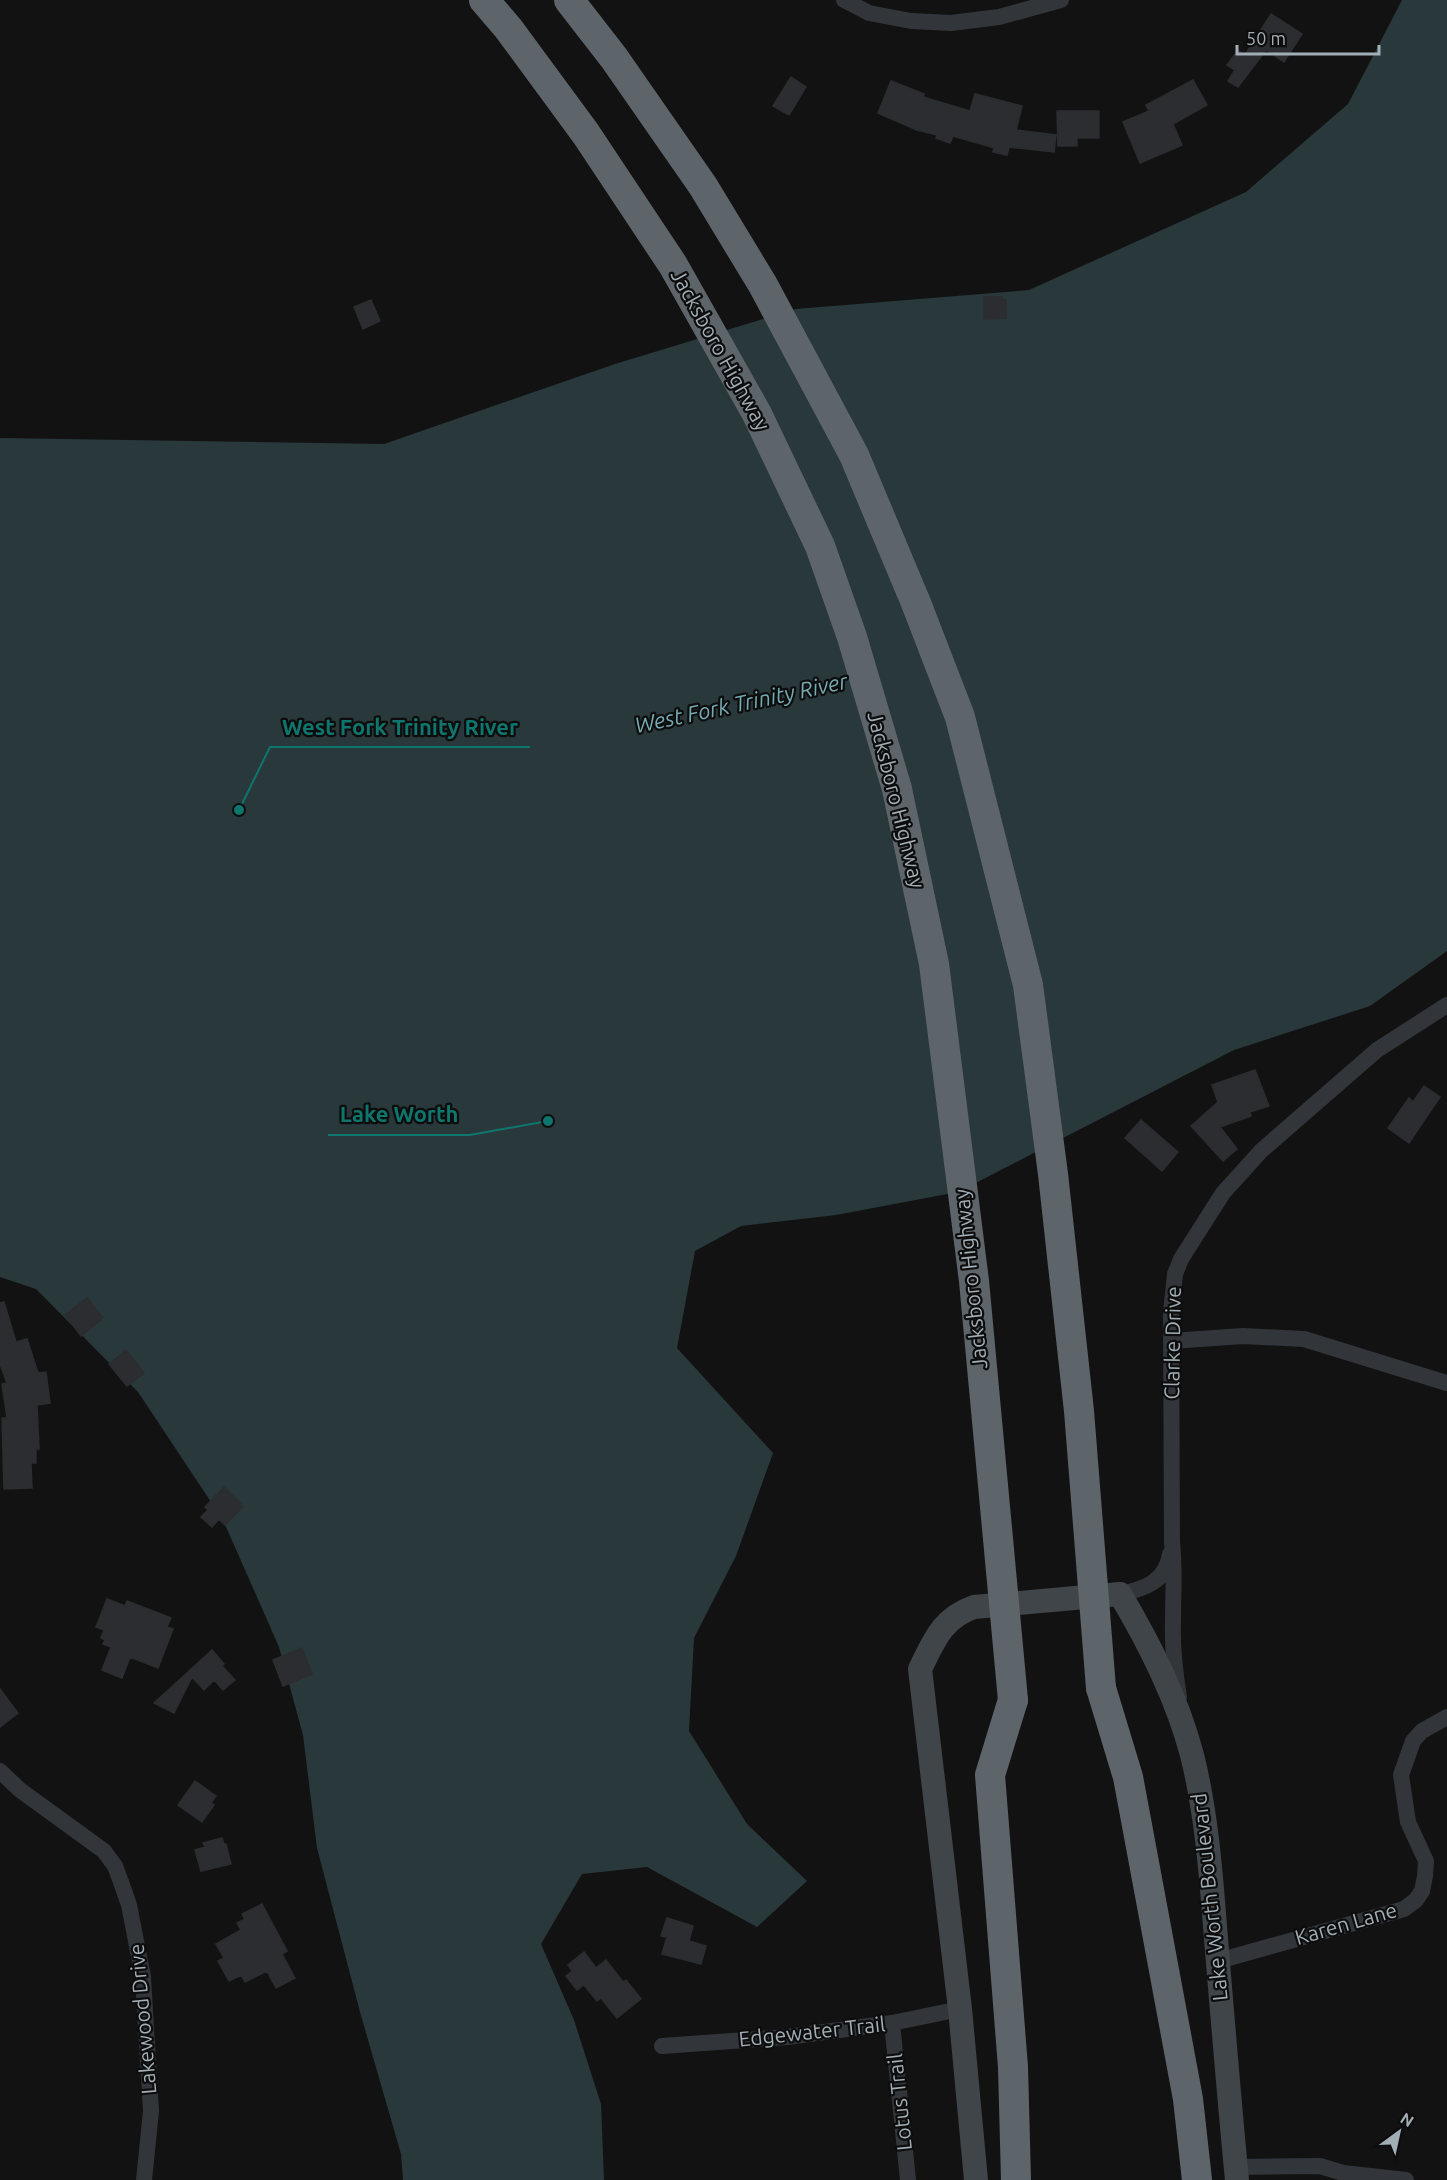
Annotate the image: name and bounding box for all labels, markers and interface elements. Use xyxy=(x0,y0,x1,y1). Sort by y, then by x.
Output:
scale bar xyxy=(1237,18,1380,56)
text: 50 m xyxy=(1246,28,1286,48)
street label: Jacksboro Highway xyxy=(666,264,775,435)
water label: West Fork Trinity River xyxy=(632,668,850,737)
callout: West Fork Trinity River xyxy=(270,707,530,747)
street label: Jacksboro Highway xyxy=(863,709,931,891)
text: West Fork Trinity River xyxy=(282,714,518,739)
callout: Lake Worth xyxy=(328,1095,470,1135)
text: Lake Worth xyxy=(340,1101,458,1126)
street label: Jacksboro Highway xyxy=(949,1188,991,1370)
street label: Clarke Drive xyxy=(1159,1286,1185,1400)
street label: Lake Worth Boulevard xyxy=(1186,1792,1232,2002)
street label: Karen Lane xyxy=(1292,1897,1399,1949)
street label: Lakewood Drive xyxy=(123,1943,161,2095)
street label: Edgewater Trail xyxy=(737,2011,886,2051)
street label: Lotus Trail xyxy=(882,2052,916,2152)
north arrow xyxy=(1369,2102,1429,2162)
text: N xyxy=(1397,2109,1417,2130)

